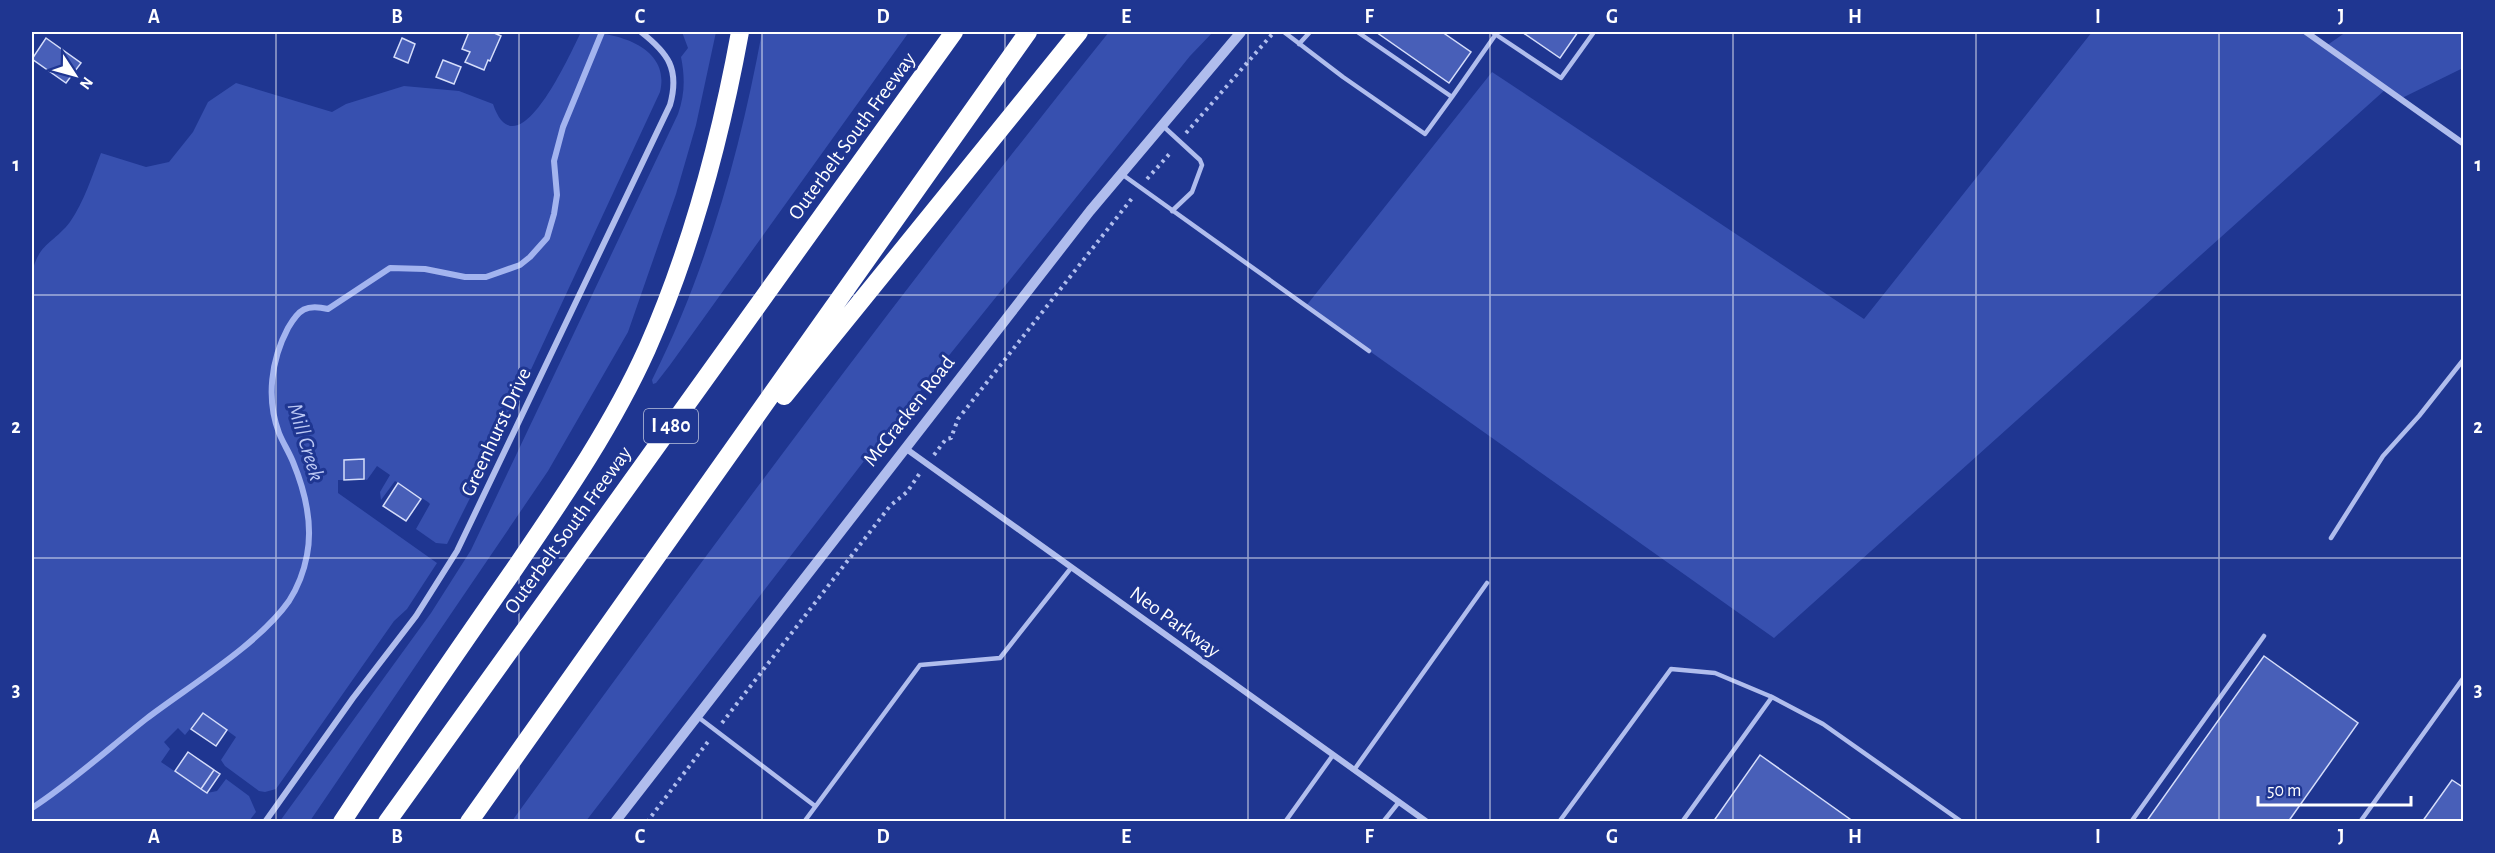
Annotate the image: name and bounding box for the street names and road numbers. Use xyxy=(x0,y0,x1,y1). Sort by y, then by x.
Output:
street label: Outerbelt South Freeway xyxy=(784,48,920,223)
street label: McCracken Road xyxy=(859,352,959,470)
street label: Greenhurst Drive xyxy=(457,365,535,499)
road number: I 480 xyxy=(644,409,698,443)
street label: Outerbelt South Freeway xyxy=(500,442,636,617)
street label: Neo Parkway xyxy=(1126,582,1224,662)

